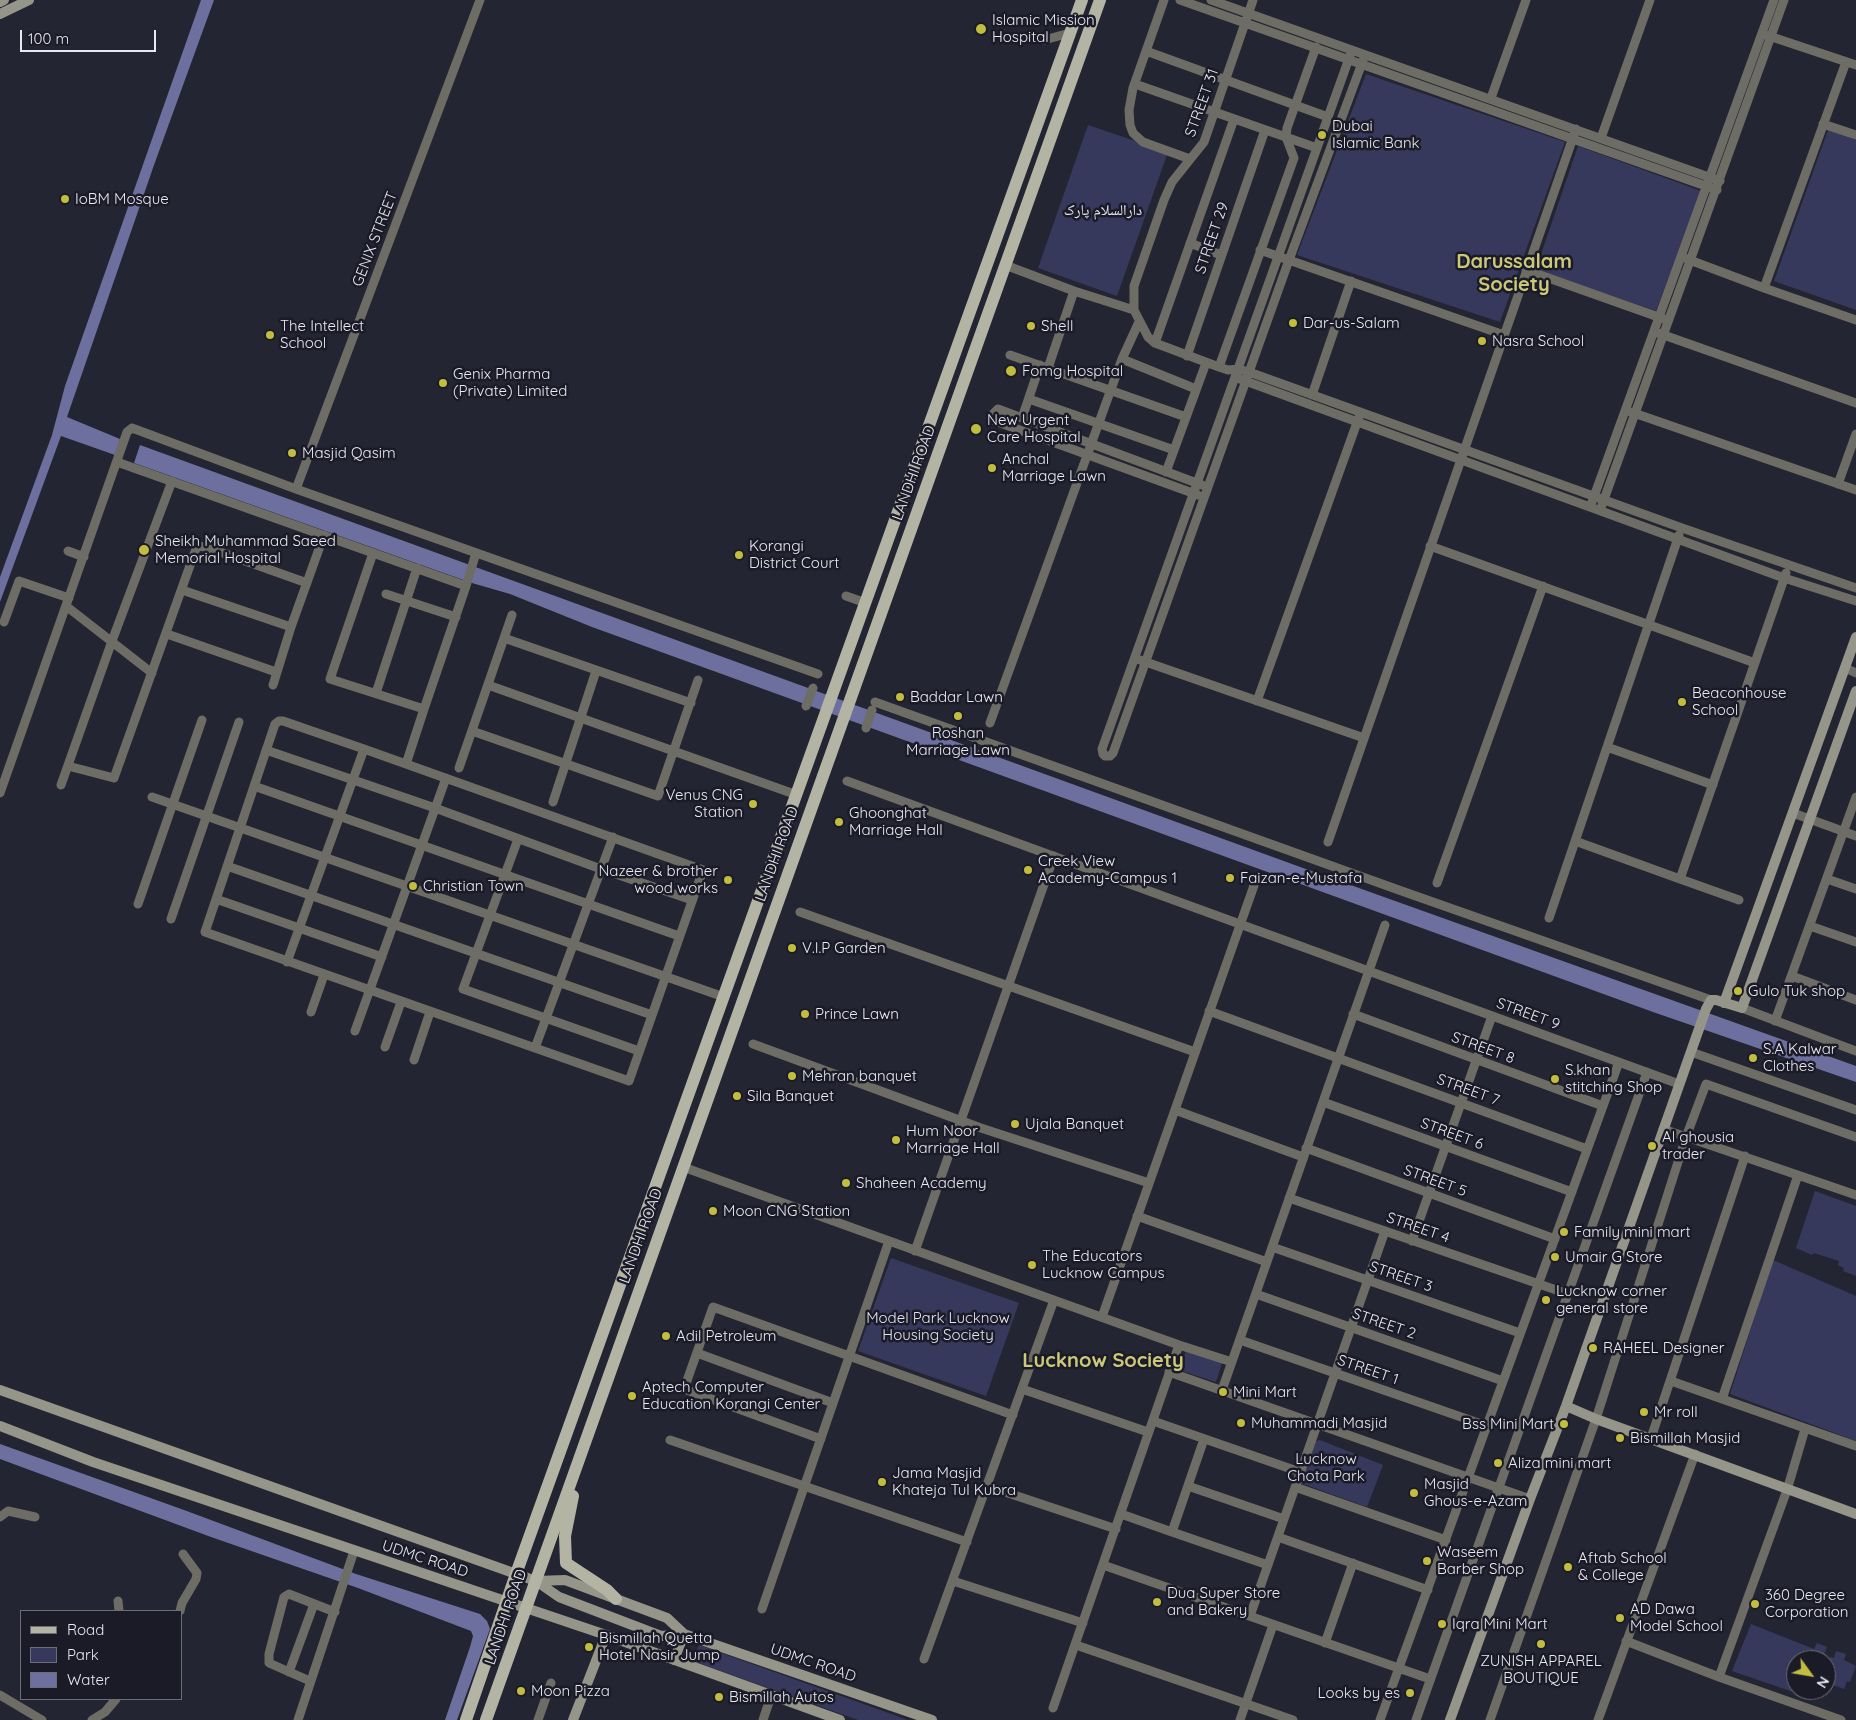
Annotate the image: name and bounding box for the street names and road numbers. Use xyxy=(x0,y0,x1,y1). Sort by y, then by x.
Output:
street label: STREET 31 xyxy=(1181,66,1223,140)
street label: GENIX STREET xyxy=(349,189,401,289)
street label: STREET 29 xyxy=(1191,200,1233,276)
street label: LANDHI ROAD xyxy=(888,423,940,523)
street label: LANDHI ROAD xyxy=(751,804,803,904)
street label: STREET 9 xyxy=(1494,994,1562,1034)
street label: STREET 8 xyxy=(1449,1028,1517,1068)
street label: STREET 7 xyxy=(1434,1070,1502,1110)
street label: STREET 6 xyxy=(1418,1114,1486,1154)
street label: STREET 5 xyxy=(1401,1161,1469,1201)
street label: LANDHI ROAD xyxy=(615,1186,667,1286)
street label: STREET 4 xyxy=(1384,1209,1452,1247)
street label: STREET 3 xyxy=(1367,1258,1435,1296)
street label: STREET 2 xyxy=(1350,1305,1418,1343)
street label: STREET 1 xyxy=(1335,1351,1401,1389)
street label: UDMC ROAD xyxy=(380,1537,470,1581)
street label: LANDHI ROAD xyxy=(481,1567,531,1667)
street label: UDMC ROAD xyxy=(768,1640,858,1686)

